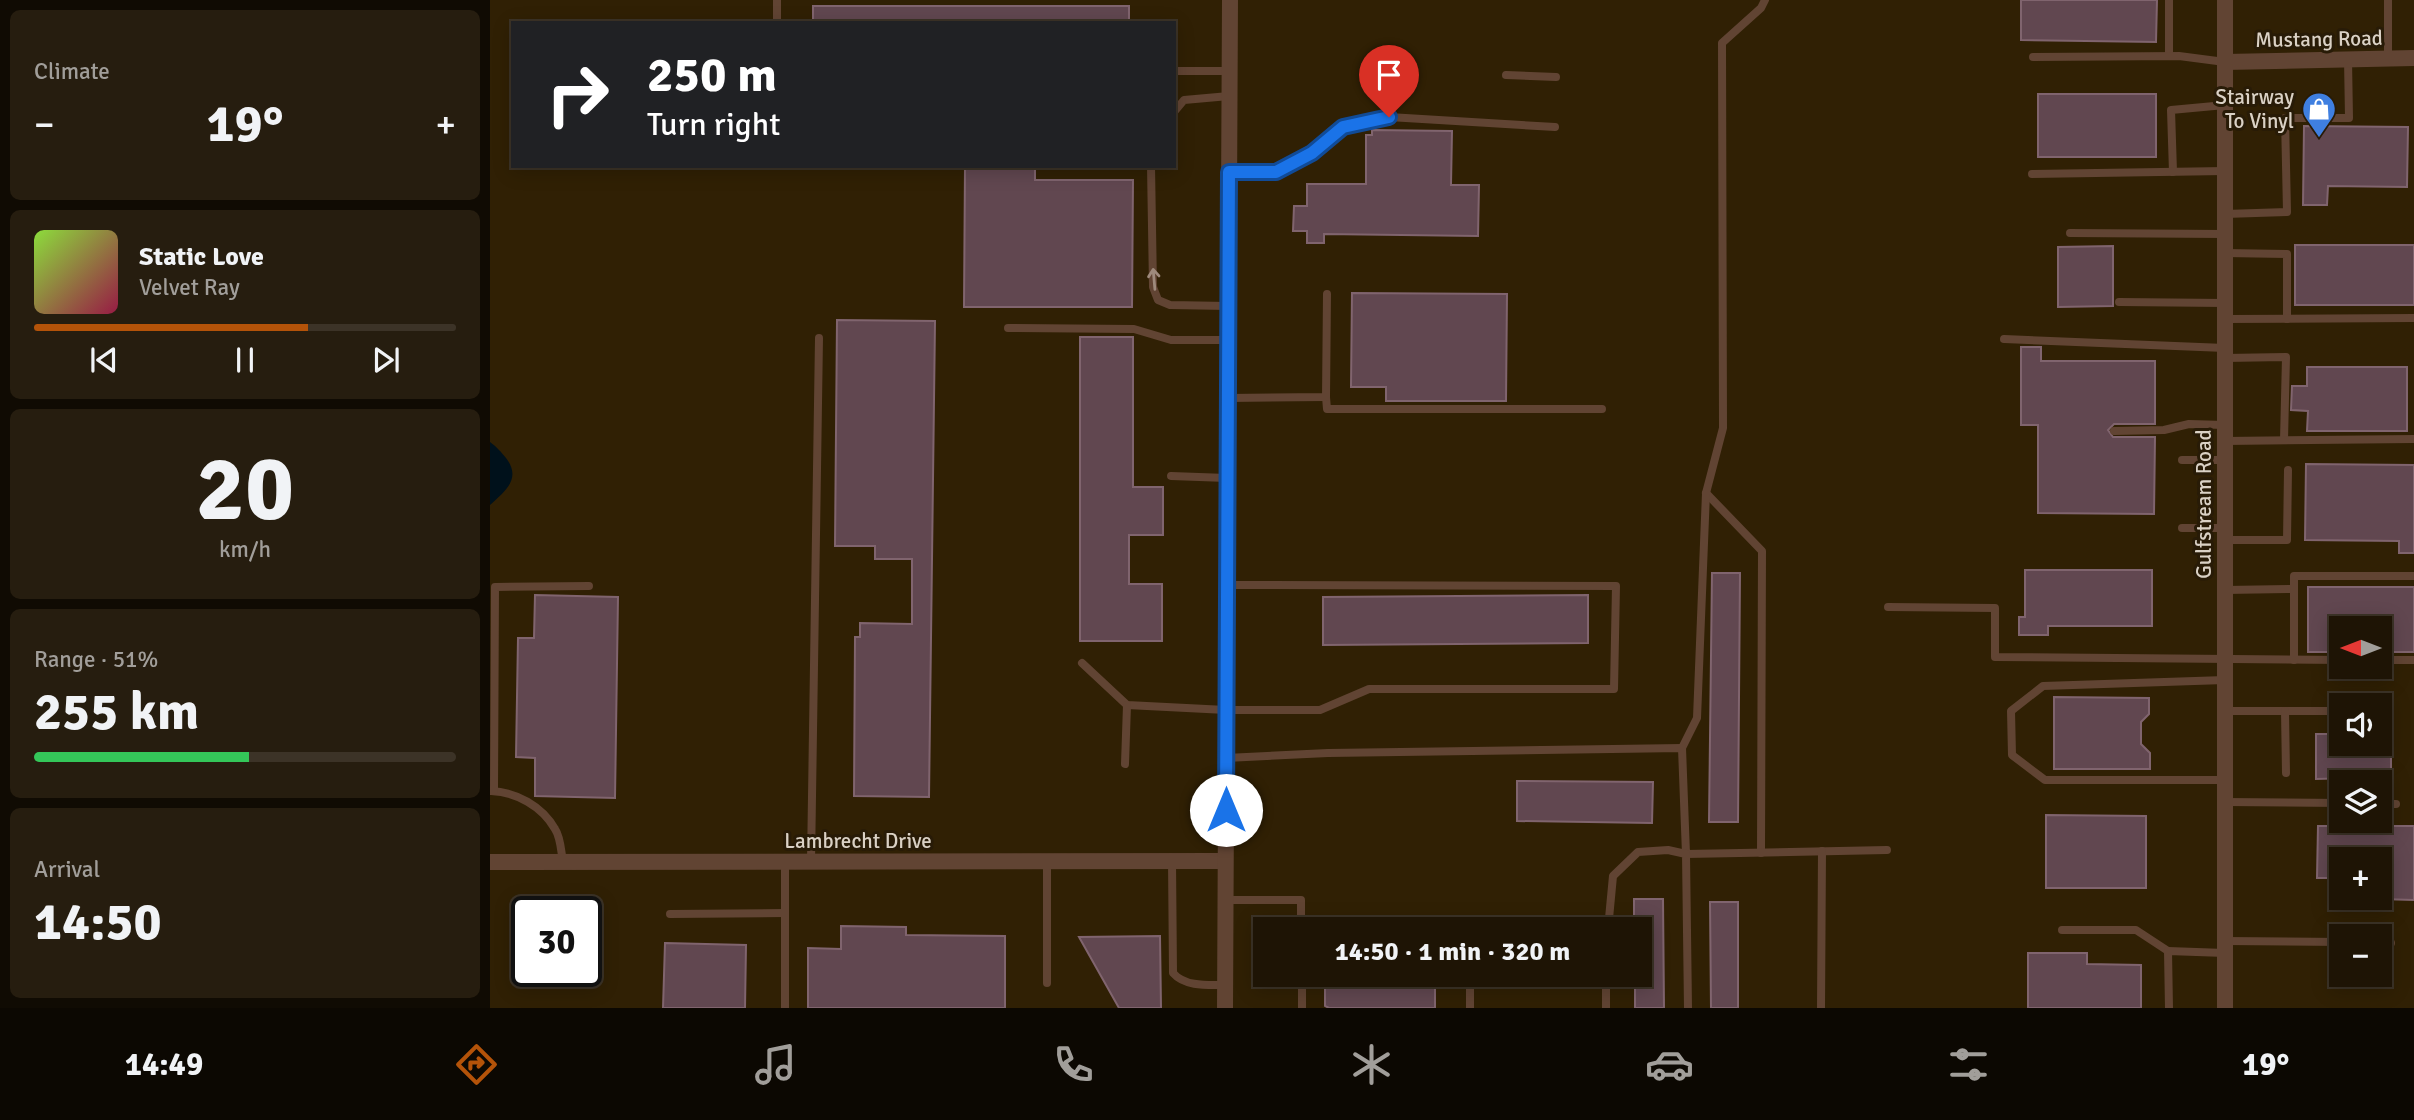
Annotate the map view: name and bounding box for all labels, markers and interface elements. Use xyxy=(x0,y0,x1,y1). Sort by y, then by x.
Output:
street label: Mustang Road xyxy=(2255,25,2383,53)
text: 250 m xyxy=(647,45,777,105)
pin xyxy=(1359,45,1419,117)
icon: right xyxy=(532,49,623,140)
icon: arrive xyxy=(1370,56,1408,94)
text: Climate xyxy=(34,57,110,86)
place label: Stairway To Vinyl xyxy=(2215,84,2294,134)
shop icon: Stairway To Vinyl xyxy=(2300,90,2338,139)
text: 19° xyxy=(207,92,283,156)
text: − xyxy=(34,101,55,148)
text: + xyxy=(435,101,456,148)
text: Turn right xyxy=(647,105,780,144)
text: Static Love xyxy=(139,241,264,273)
one-way arrow xyxy=(1147,268,1160,291)
text: Velvet Ray xyxy=(139,273,240,302)
icon: previous xyxy=(85,341,123,379)
icon: pause xyxy=(226,341,264,379)
icon: next xyxy=(367,341,405,379)
street label: Gulfstream Road xyxy=(2191,429,2217,579)
text: 20 xyxy=(196,433,294,546)
text: km/h xyxy=(219,535,271,564)
north arrow xyxy=(2329,616,2392,679)
map controls xyxy=(2329,616,2392,987)
text: Range · 51% xyxy=(34,645,158,674)
text: 255 km xyxy=(34,680,199,744)
button: sound xyxy=(2329,693,2392,756)
button: layers xyxy=(2329,770,2392,833)
position arrow xyxy=(1189,773,1263,847)
street label: Lambrecht Drive xyxy=(784,828,932,854)
button: + xyxy=(2329,847,2392,910)
text: Arrival xyxy=(34,855,100,884)
text: 14:50 xyxy=(34,890,162,954)
speed limit sign: 30 xyxy=(511,896,602,987)
button: − xyxy=(2329,924,2392,987)
text: 14:50 · 1 min · 320 m xyxy=(1335,936,1570,968)
icon: directions xyxy=(452,1040,501,1089)
icon: music xyxy=(751,1040,800,1089)
icon: phone xyxy=(1049,1040,1098,1089)
icon: climate xyxy=(1347,1040,1396,1089)
icon: car xyxy=(1645,1040,1694,1089)
icon: filters xyxy=(1944,1040,1993,1089)
text: 14:49 xyxy=(125,1045,203,1084)
text: 19° xyxy=(2242,1045,2289,1084)

